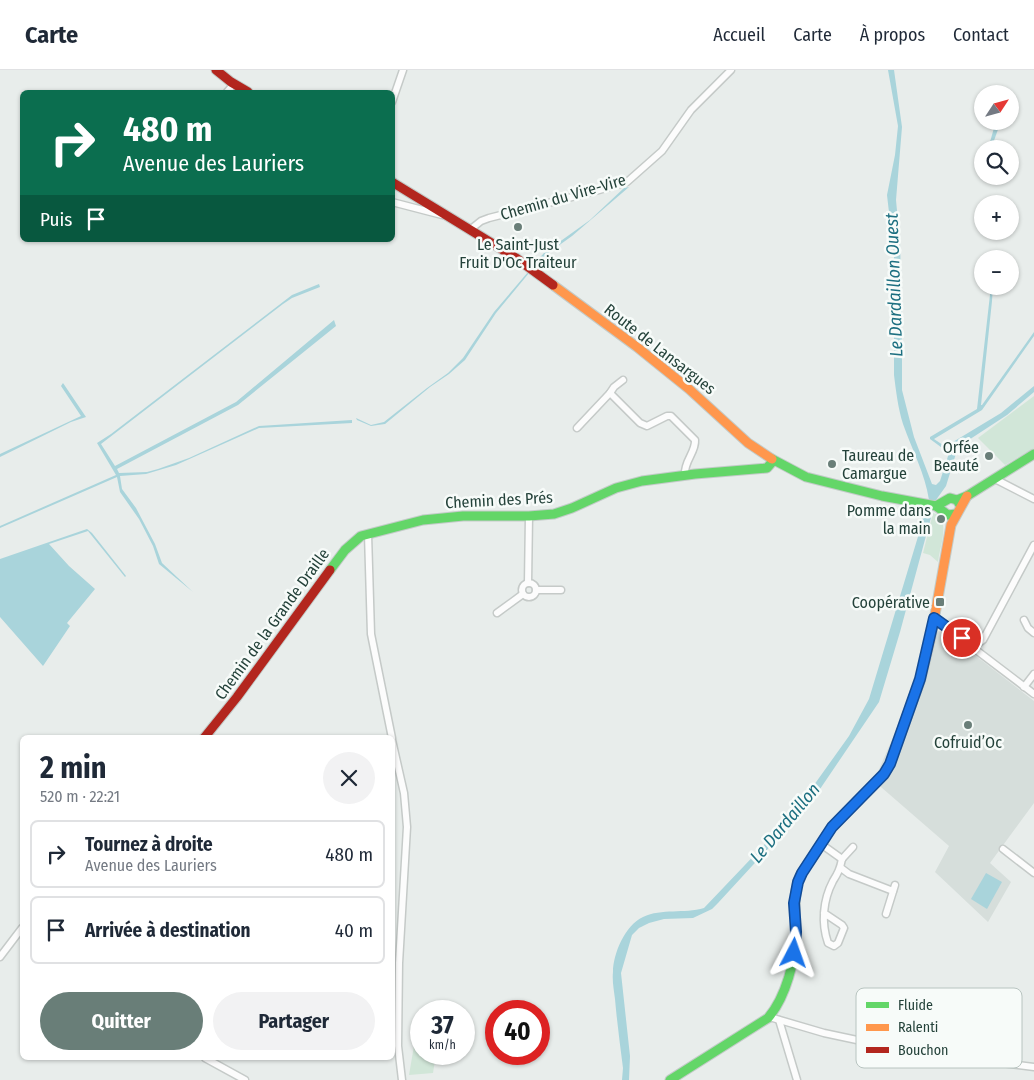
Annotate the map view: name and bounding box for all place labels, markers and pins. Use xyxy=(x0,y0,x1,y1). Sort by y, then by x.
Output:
marker: Le Saint-Just Fruit D'Oc Traiteur xyxy=(512,221,524,233)
place label: Le Saint-Just Fruit D'Oc Traiteur xyxy=(459,235,577,272)
place label: Orfée Beauté xyxy=(933,438,979,475)
place label: Taureau de Camargue xyxy=(842,446,914,483)
marker: Orfée Beauté xyxy=(983,450,995,462)
marker: Taureau de Camargue xyxy=(826,458,838,470)
place label: Pomme dans la main xyxy=(847,501,931,538)
marker: Pomme dans la main xyxy=(935,513,947,525)
place label: Coopérative xyxy=(852,593,930,612)
marker: Coopérative xyxy=(934,596,946,608)
pin xyxy=(941,617,983,659)
marker: Cofruid’Oc xyxy=(962,719,974,731)
place label: Cofruid’Oc xyxy=(934,733,1002,752)

